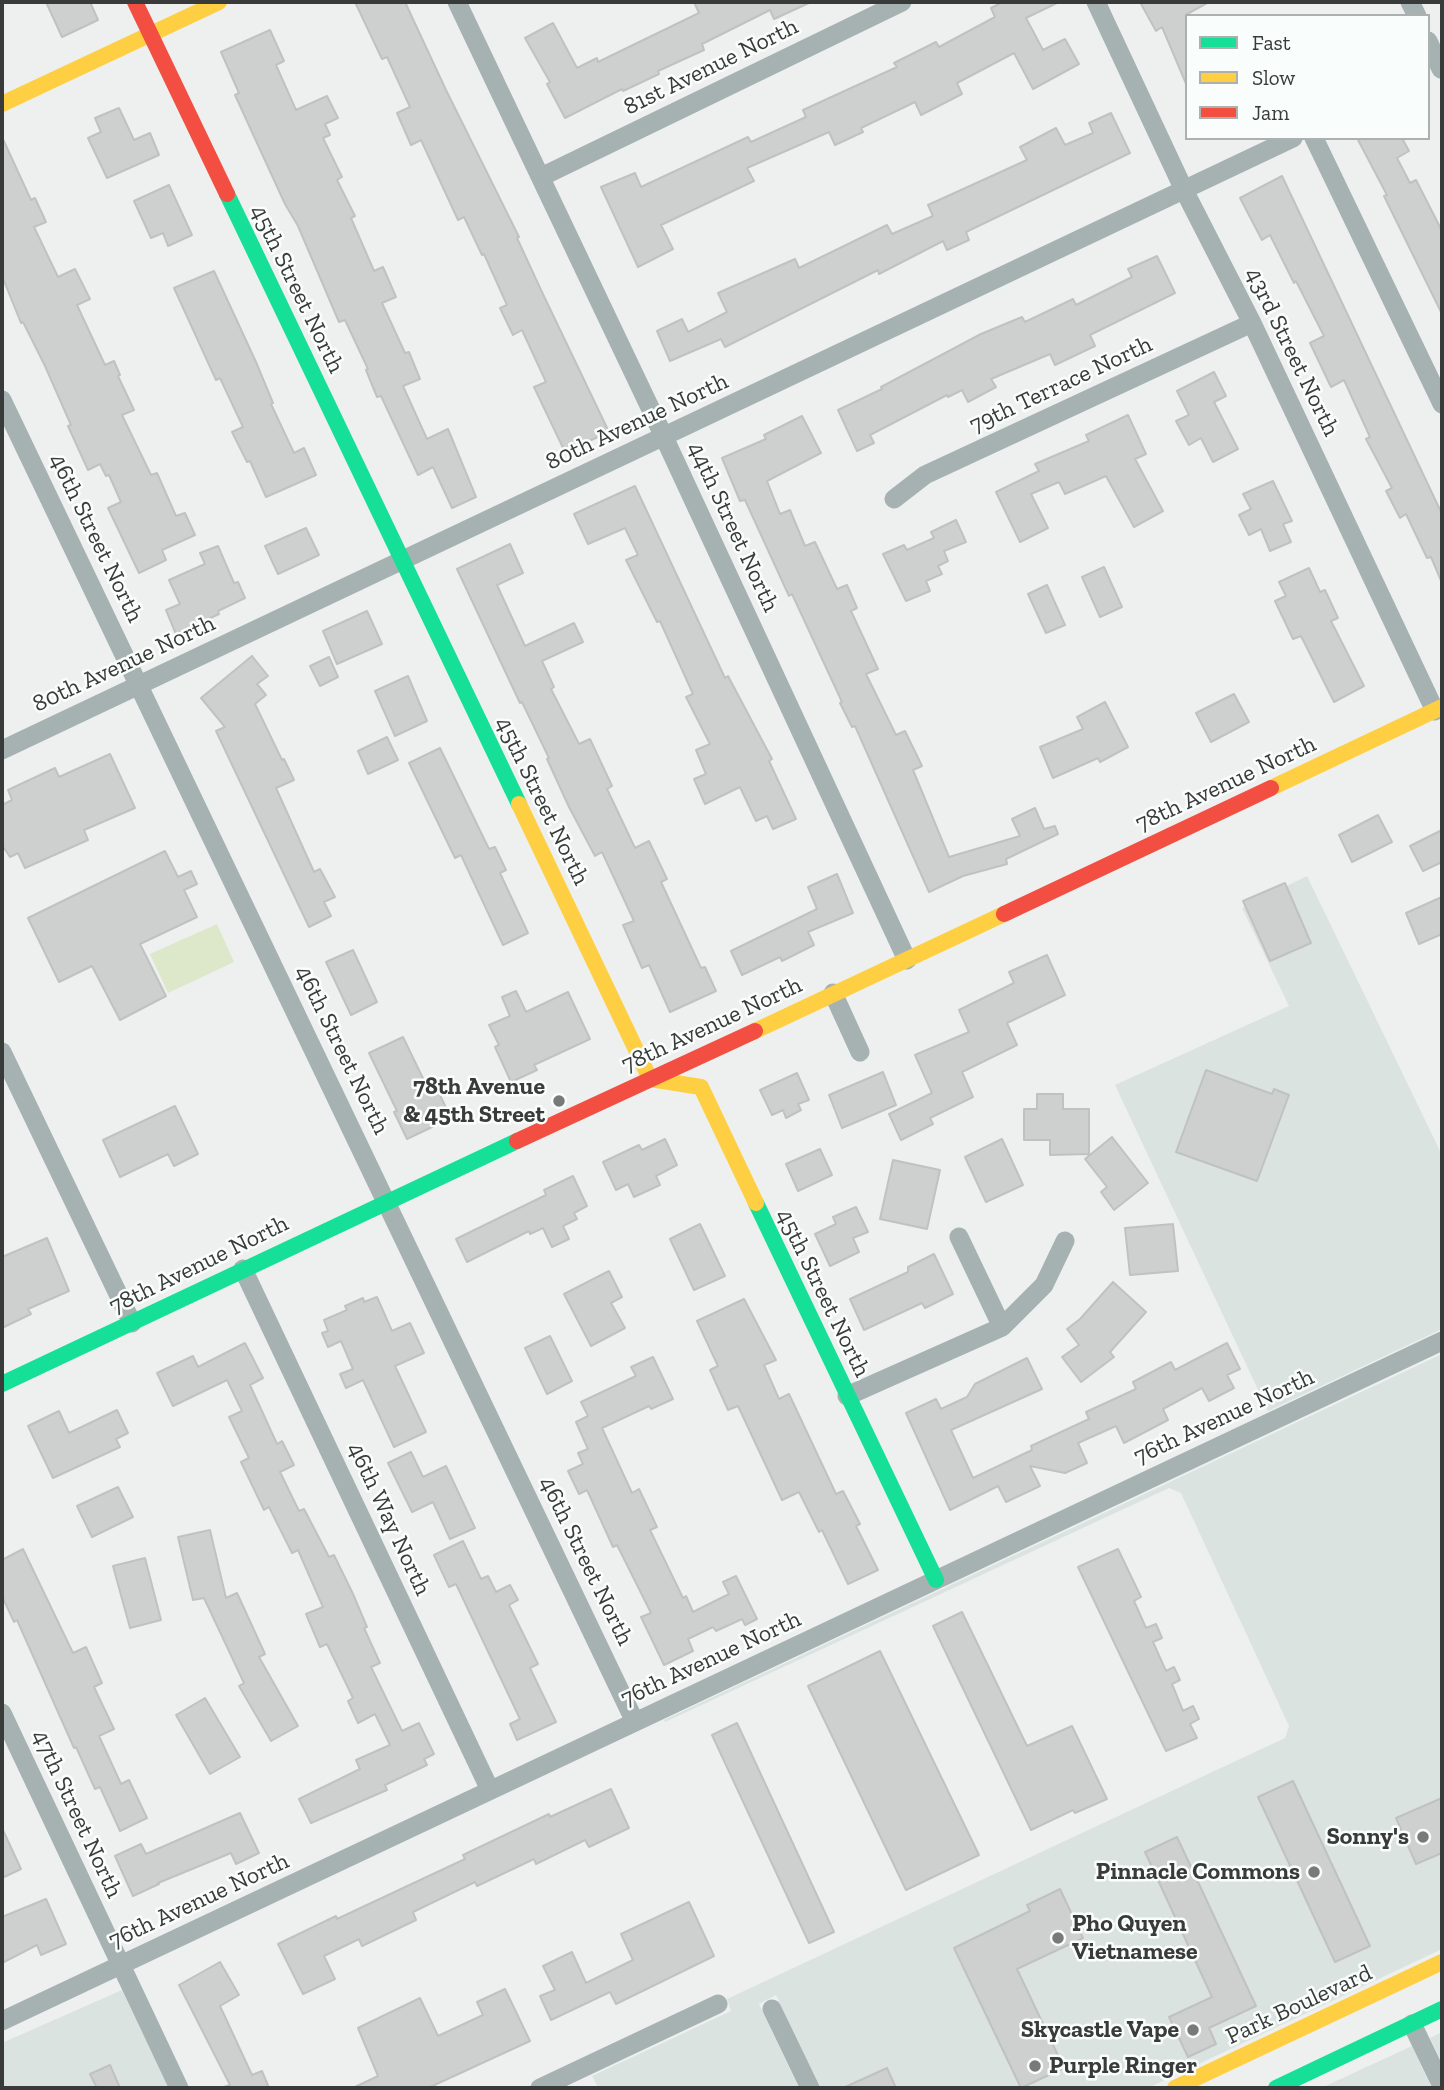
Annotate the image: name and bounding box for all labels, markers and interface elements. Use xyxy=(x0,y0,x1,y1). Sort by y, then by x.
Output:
street label: 81st Avenue North xyxy=(619,12,803,122)
legend xyxy=(1185,14,1430,140)
text: Fast xyxy=(1252,30,1291,55)
text: Slow xyxy=(1252,65,1295,90)
text: Jam xyxy=(1252,100,1289,125)
street label: 45th Street North xyxy=(244,200,350,378)
street label: 43rd Street North xyxy=(1239,263,1345,441)
street label: 79th Terrace North xyxy=(965,330,1157,440)
street label: 80th Avenue North xyxy=(541,367,733,477)
street label: 44th Street North xyxy=(681,437,785,617)
street label: 46th Street North xyxy=(43,449,149,627)
street label: 80th Avenue North xyxy=(28,609,220,719)
street label: 45th Street North xyxy=(489,712,595,890)
street label: 78th Avenue North xyxy=(1131,730,1321,838)
street label: 46th Street North xyxy=(289,961,395,1139)
street label: 78th Avenue North xyxy=(617,971,807,1079)
place label: 78th Avenue & 45th Street xyxy=(403,1073,545,1129)
marker: 78th Avenue & 45th Street xyxy=(551,1093,567,1109)
street label: 45th Street North xyxy=(770,1204,876,1382)
street label: 78th Avenue North xyxy=(105,1209,293,1321)
street label: 76th Avenue North xyxy=(1129,1363,1319,1471)
street label: 46th Way North xyxy=(341,1438,437,1600)
street label: 46th Street North xyxy=(533,1472,639,1650)
street label: 76th Avenue North xyxy=(616,1605,806,1713)
street label: 47th Street North xyxy=(25,1725,129,1903)
place label: Sonny's xyxy=(1326,1823,1409,1851)
marker: Sonny's xyxy=(1415,1829,1431,1845)
street label: 76th Avenue North xyxy=(104,1847,294,1955)
place label: Pinnacle Commons xyxy=(1096,1858,1300,1886)
marker: Pinnacle Commons xyxy=(1306,1864,1322,1880)
place label: Pho Quyen Vietnamese xyxy=(1072,1910,1198,1966)
marker: Pho Quyen Vietnamese xyxy=(1050,1930,1066,1946)
street label: Park Boulevard xyxy=(1221,1959,1377,2051)
place label: Skycastle Vape xyxy=(1021,2016,1179,2044)
marker: Skycastle Vape xyxy=(1185,2022,1201,2038)
place label: Purple Ringer xyxy=(1049,2052,1197,2080)
marker: Purple Ringer xyxy=(1027,2058,1043,2074)

